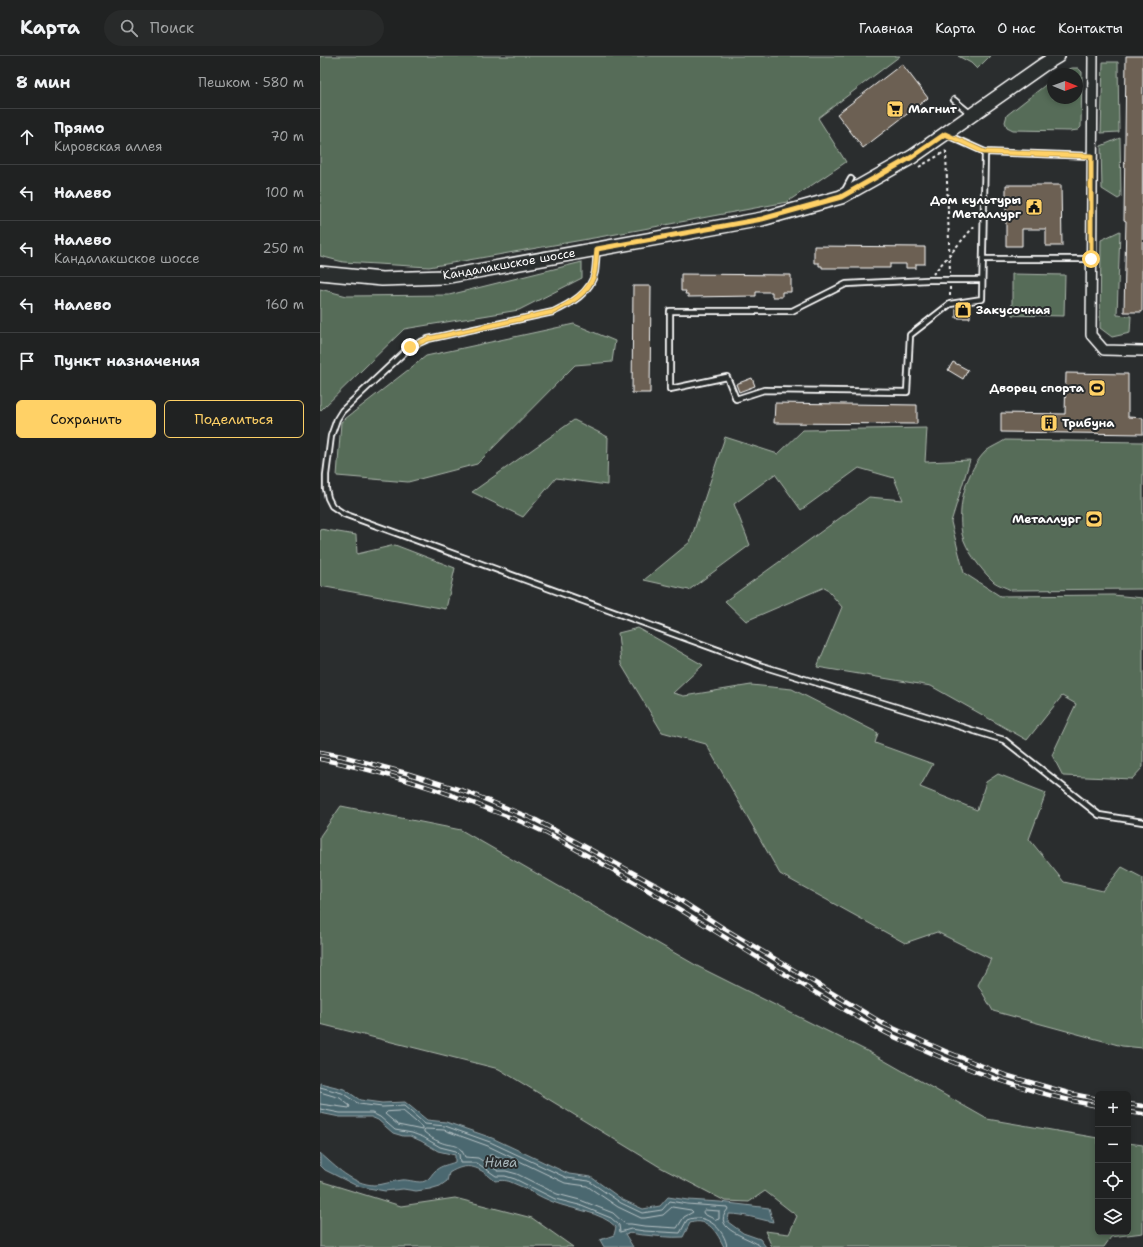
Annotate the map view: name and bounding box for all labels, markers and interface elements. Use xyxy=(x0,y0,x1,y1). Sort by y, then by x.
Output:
search box xyxy=(104,10,384,46)
text: Карта xyxy=(20,15,80,40)
icon: search xyxy=(118,17,140,39)
text: Поиск xyxy=(150,18,194,38)
text: Главная xyxy=(859,19,913,37)
text: Карта xyxy=(935,19,975,37)
text: О нас xyxy=(997,19,1036,37)
text: Контакты xyxy=(1058,19,1123,37)
north arrow xyxy=(1047,68,1083,104)
text: 8 мин xyxy=(16,71,71,93)
text: Пешком · 580 m xyxy=(198,74,304,91)
supermarket icon: Магнит xyxy=(885,99,905,119)
place label: Магнит xyxy=(908,101,958,117)
text: Прямо xyxy=(54,118,104,138)
icon: ahead xyxy=(16,126,38,148)
text: 70 m xyxy=(270,128,304,145)
text: Кировская аллея xyxy=(54,138,162,155)
icon: left xyxy=(16,182,38,204)
text: Налево xyxy=(54,183,112,203)
text: 100 m xyxy=(265,184,304,201)
place label: Дом культуры Металлург xyxy=(930,192,1022,222)
public building icon: Дом культуры Металлург xyxy=(1024,197,1044,217)
text: Налево xyxy=(54,230,112,250)
icon: left xyxy=(16,238,38,260)
text: 250 m xyxy=(263,240,304,257)
street label: Кандалакшское шоссе xyxy=(441,244,577,284)
text: Кандалакшское шоссе xyxy=(54,250,200,267)
route start xyxy=(1082,250,1100,268)
icon: left xyxy=(16,294,38,316)
text: Налево xyxy=(54,295,112,315)
text: 160 m xyxy=(266,296,304,313)
shop icon: Закусочная xyxy=(953,300,973,320)
place label: Закусочная xyxy=(976,302,1050,318)
route end xyxy=(401,338,419,356)
icon: arrive xyxy=(16,350,38,372)
text: Пункт назначения xyxy=(54,351,200,371)
sports icon: Дворец спорта xyxy=(1087,378,1107,398)
place label: Дворец спорта xyxy=(990,380,1085,396)
button: Сохранить xyxy=(16,400,156,438)
button: Поделиться xyxy=(164,400,304,438)
building icon: Трибуна xyxy=(1039,413,1059,433)
place label: Трибуна xyxy=(1062,415,1115,431)
sports icon: Металлург xyxy=(1084,509,1104,529)
place label: Металлург xyxy=(1012,511,1082,527)
map controls xyxy=(1095,1091,1131,1235)
button: + xyxy=(1095,1091,1131,1127)
button: − xyxy=(1095,1127,1131,1163)
water label: Нива xyxy=(485,1154,517,1171)
button: locate xyxy=(1095,1163,1131,1199)
button: layers xyxy=(1095,1199,1131,1235)

